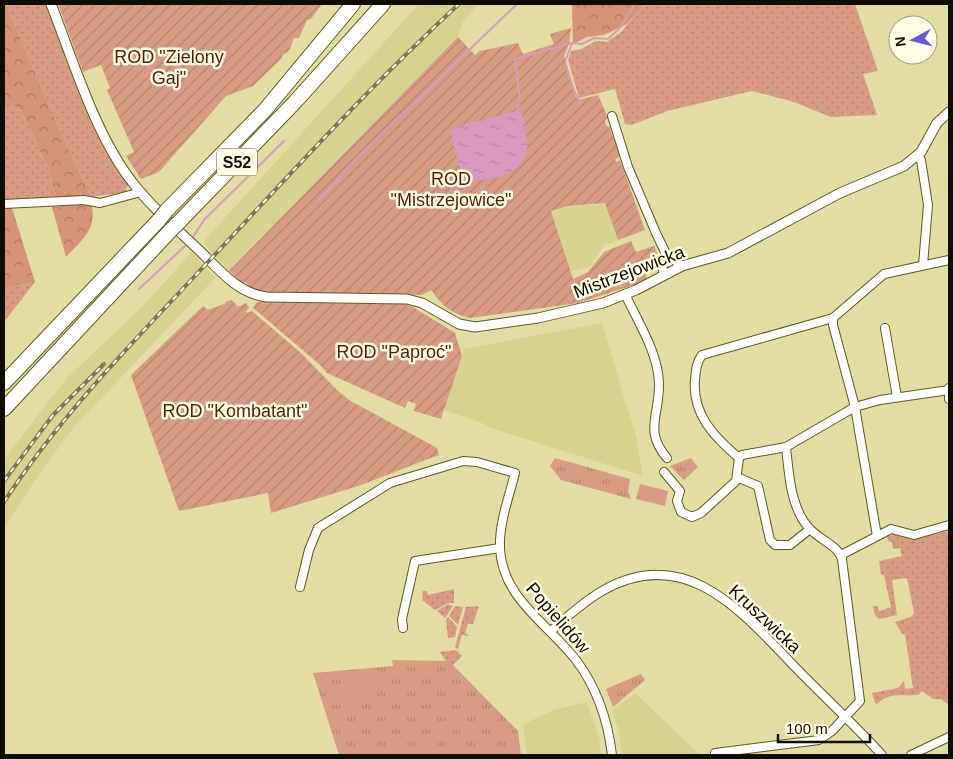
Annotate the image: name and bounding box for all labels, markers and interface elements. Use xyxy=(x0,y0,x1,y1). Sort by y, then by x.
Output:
north arrow xyxy=(888,15,938,65)
text: N xyxy=(892,36,909,48)
park label: ROD "Zielony Gaj" xyxy=(114,47,224,88)
road number: S52 xyxy=(217,148,257,176)
park label: ROD "Mistrzejowice" xyxy=(391,169,511,210)
street label: Mistrzejowicka xyxy=(571,241,688,302)
park label: ROD "Paproć" xyxy=(337,342,451,362)
park label: ROD "Kombatant" xyxy=(163,401,307,421)
street label: Popielidów xyxy=(522,579,595,658)
street label: Kruszwicka xyxy=(725,581,806,658)
scale bar xyxy=(778,712,870,744)
text: 100 m xyxy=(786,720,828,737)

